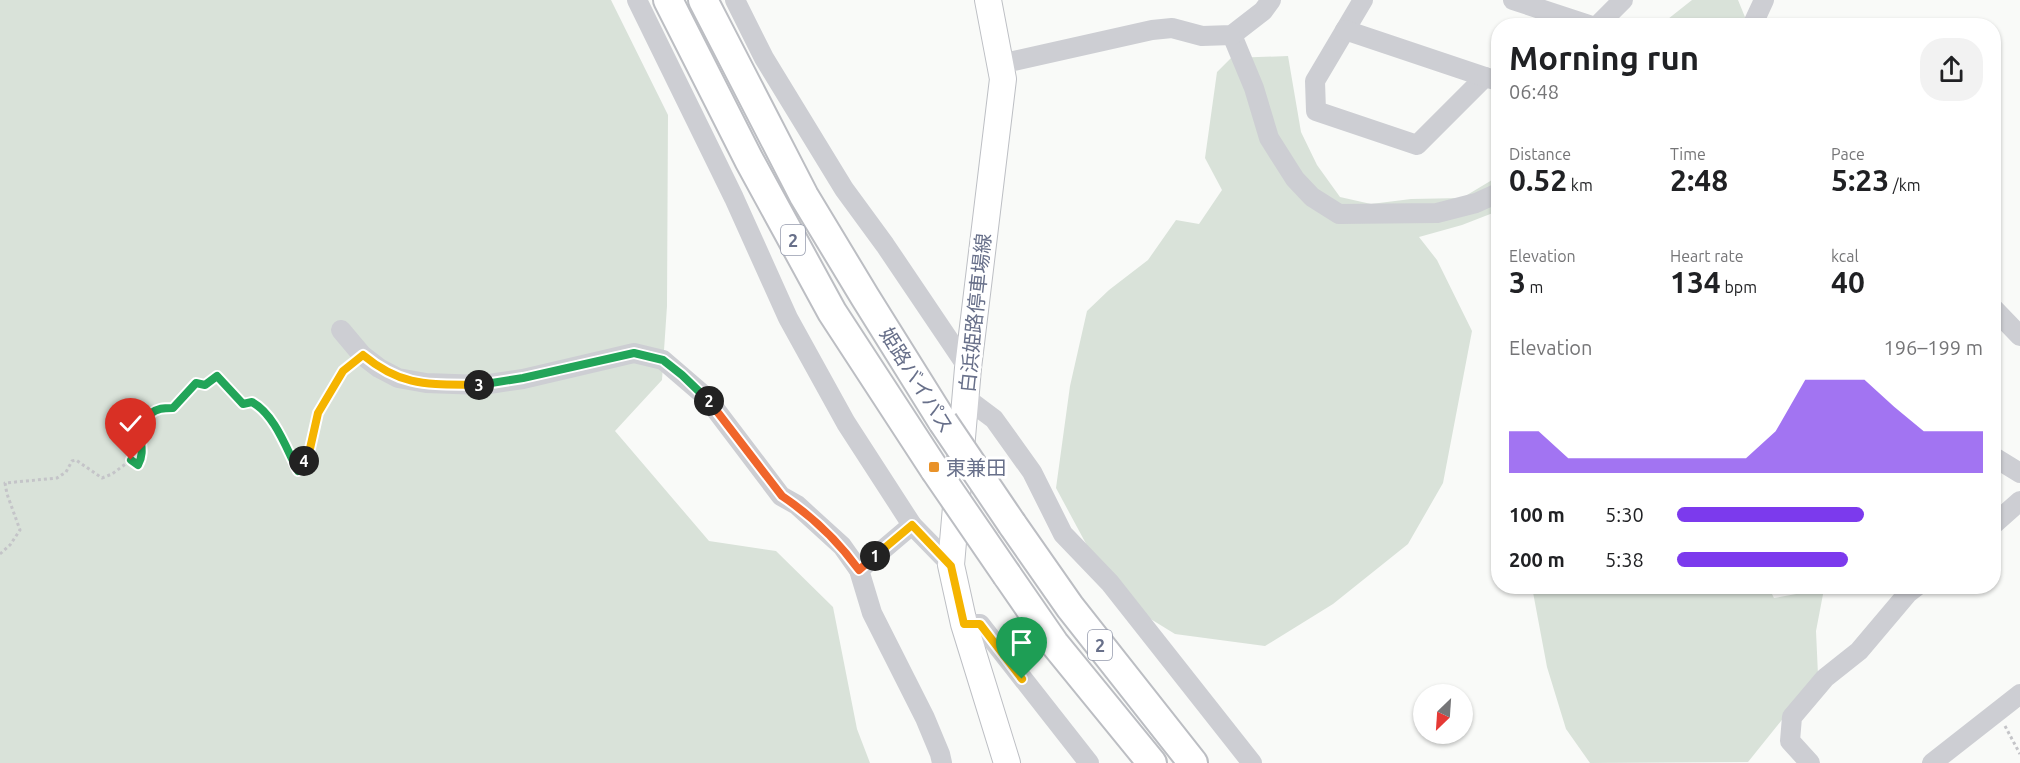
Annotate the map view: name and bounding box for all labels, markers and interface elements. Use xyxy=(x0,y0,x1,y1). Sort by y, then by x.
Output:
button: share xyxy=(1920,38,1983,101)
text: Morning run xyxy=(1509,39,1699,76)
text: 06:48 xyxy=(1509,80,1559,103)
text: Distance xyxy=(1509,145,1571,163)
text: Time xyxy=(1670,145,1706,163)
text: Pace xyxy=(1831,145,1865,163)
text: 0.52 xyxy=(1509,163,1567,197)
text: 2:48 xyxy=(1670,163,1728,197)
text: 5:23 xyxy=(1831,163,1889,197)
text: km xyxy=(1567,176,1593,194)
text: /km xyxy=(1889,176,1921,194)
road number: 2 xyxy=(781,225,805,255)
street label: 白浜姫路停車場線 xyxy=(955,232,995,394)
text: Elevation xyxy=(1509,247,1576,265)
text: Heart rate xyxy=(1670,247,1744,265)
text: kcal xyxy=(1831,247,1859,265)
text: 3 xyxy=(1509,265,1526,299)
text: 134 xyxy=(1670,265,1721,299)
text: 40 xyxy=(1831,265,1865,299)
text: m xyxy=(1526,278,1543,296)
text: bpm xyxy=(1721,278,1757,296)
street label: 姫路バイパス xyxy=(876,323,958,437)
text: Elevation xyxy=(1509,336,1592,359)
text: 196–199 m xyxy=(1884,336,1983,359)
pin: 3 xyxy=(464,370,494,400)
text: 3 xyxy=(474,376,484,394)
pin: 2 xyxy=(694,386,724,416)
text: 2 xyxy=(704,392,714,410)
pin xyxy=(105,398,156,460)
icon: check xyxy=(114,407,147,440)
pin: 4 xyxy=(289,446,319,476)
text: 4 xyxy=(299,452,309,470)
place label: 東兼田 xyxy=(946,456,1006,479)
marker: 東兼田 xyxy=(927,460,941,474)
text: 100 m xyxy=(1509,503,1565,526)
text: 5:30 xyxy=(1605,503,1644,526)
pin: 1 xyxy=(860,541,890,571)
text: 1 xyxy=(870,547,880,565)
text: 200 m xyxy=(1509,548,1565,571)
text: 5:38 xyxy=(1605,548,1644,571)
pin xyxy=(996,617,1047,679)
icon: arrive xyxy=(1005,626,1038,659)
road number: 2 xyxy=(1088,630,1112,660)
north arrow xyxy=(1413,684,1473,744)
map controls xyxy=(1413,684,1473,744)

